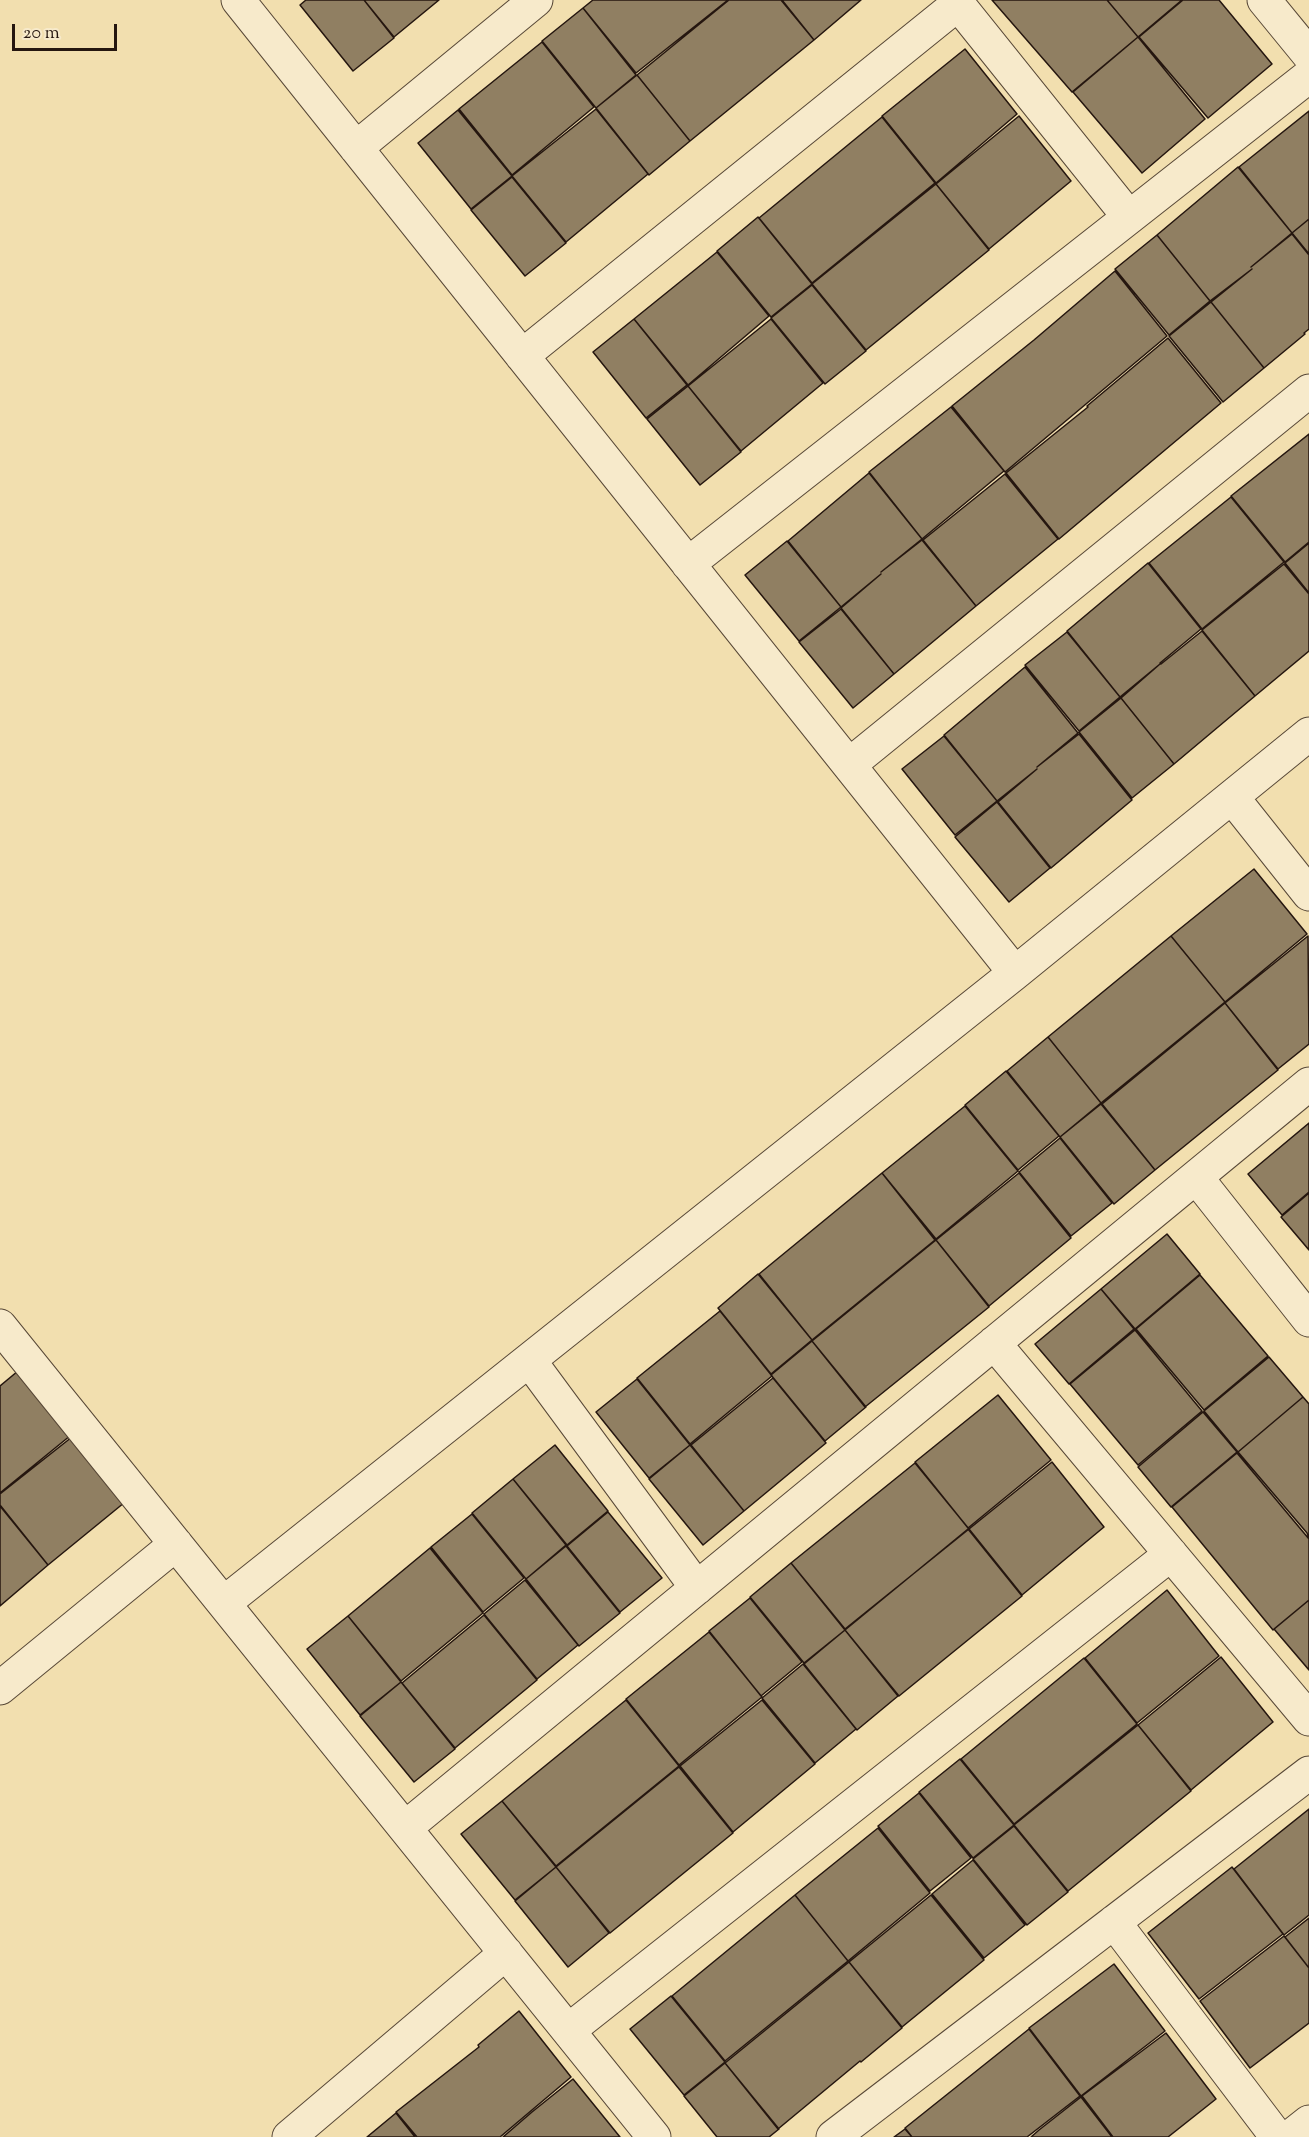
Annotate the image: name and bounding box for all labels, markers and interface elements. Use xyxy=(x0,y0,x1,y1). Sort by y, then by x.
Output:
scale bar xyxy=(15,12,120,50)
text: 20 m xyxy=(23,21,60,47)

